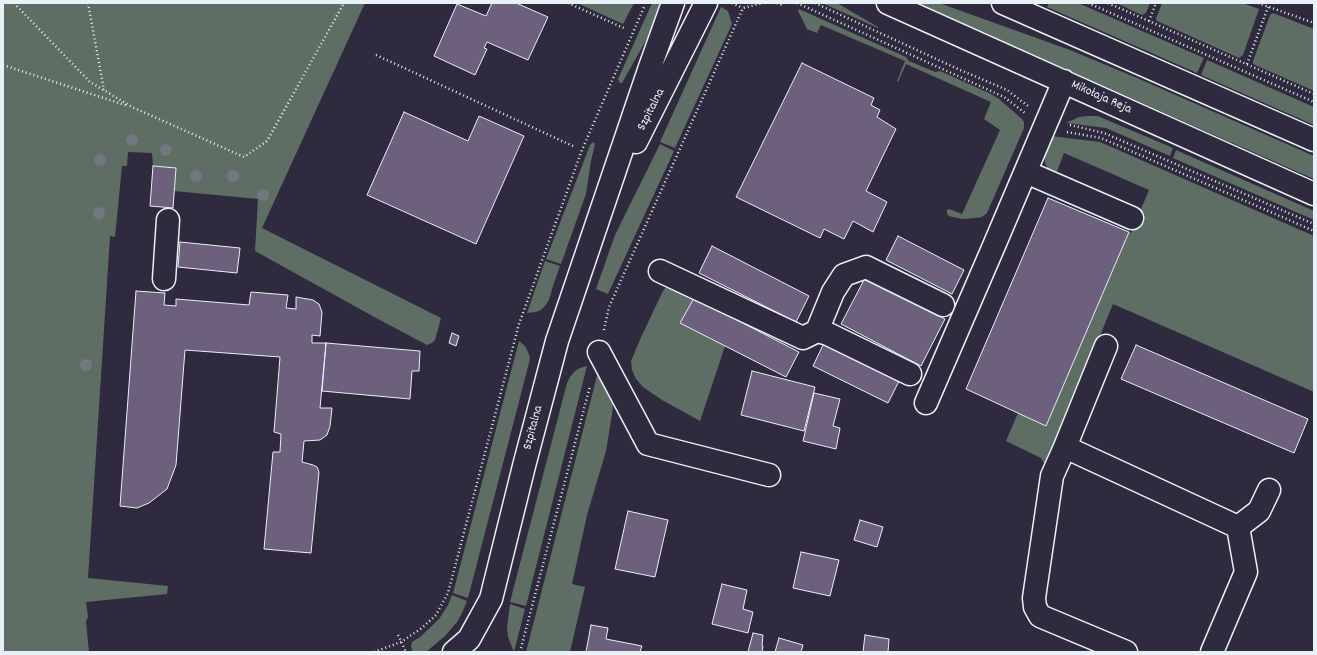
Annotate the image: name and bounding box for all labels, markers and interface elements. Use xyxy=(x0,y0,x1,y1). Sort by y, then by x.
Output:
street label: Mikołaja Reja xyxy=(1068,78,1134,118)
street label: Szpitalna xyxy=(635,86,669,134)
street label: Szpitalna xyxy=(521,404,547,452)

